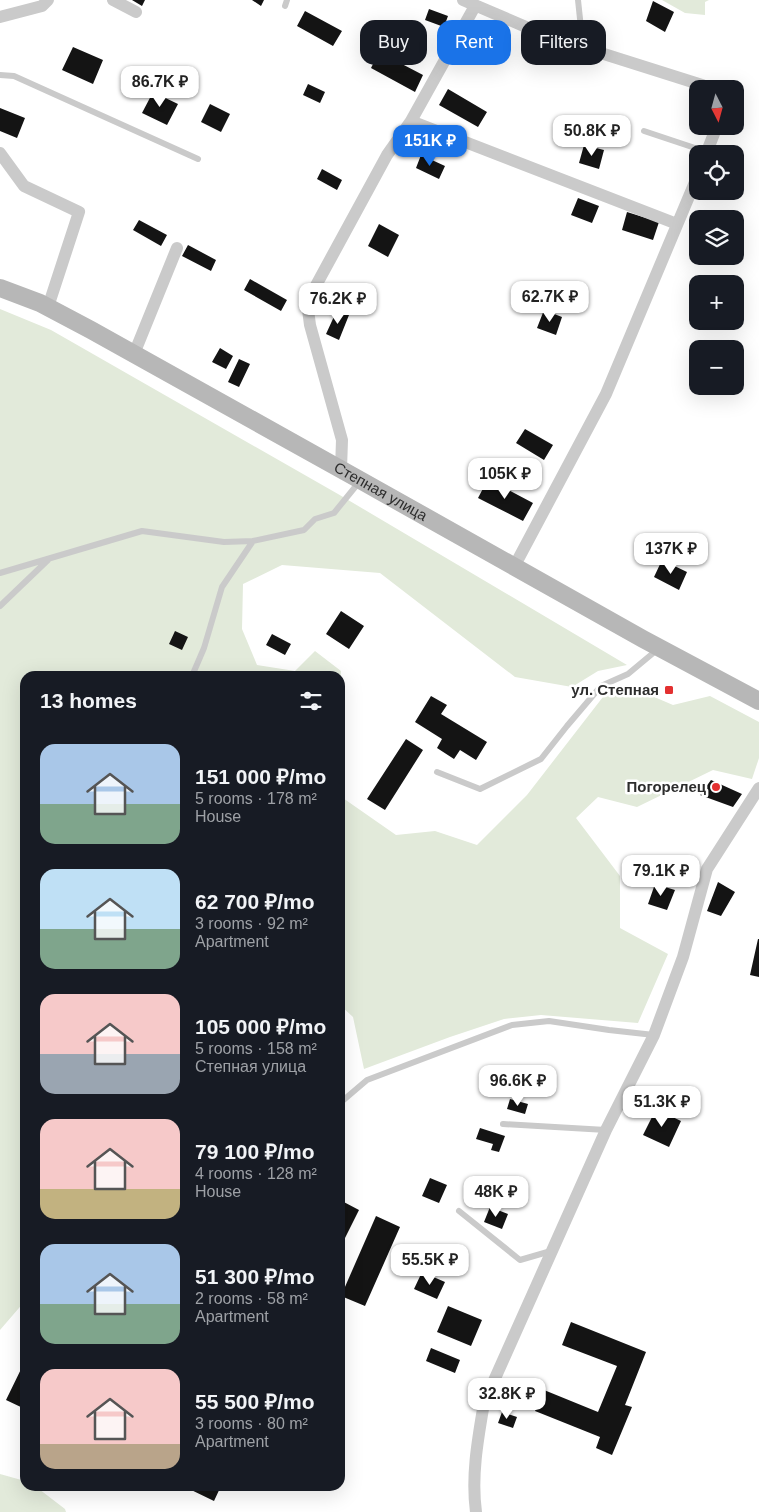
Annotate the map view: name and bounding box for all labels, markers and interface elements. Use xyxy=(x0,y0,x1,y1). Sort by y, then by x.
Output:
chip: Buy xyxy=(360,20,427,65)
chip: Rent xyxy=(437,20,511,65)
chip: Filters xyxy=(521,20,606,65)
pin: 86.7K ₽ xyxy=(114,66,206,108)
text: 86.7K ₽ xyxy=(132,73,188,90)
north arrow xyxy=(689,80,744,135)
map controls xyxy=(689,80,744,395)
pin: 50.8K ₽ xyxy=(546,114,638,157)
text: 50.8K ₽ xyxy=(564,122,620,139)
pin: 151K ₽ xyxy=(389,124,471,167)
text: 151K ₽ xyxy=(404,132,456,149)
button: locate xyxy=(689,145,744,200)
button: layers xyxy=(689,210,744,265)
button: + xyxy=(689,275,744,330)
pin: 62.7K ₽ xyxy=(504,280,596,323)
pin: 76.2K ₽ xyxy=(292,282,384,325)
text: 62.7K ₽ xyxy=(522,288,578,305)
text: 76.2K ₽ xyxy=(310,290,366,307)
button: − xyxy=(689,340,744,395)
street label: Степная улица xyxy=(331,458,431,524)
pin: 105K ₽ xyxy=(464,458,546,500)
text: 105K ₽ xyxy=(479,465,531,482)
pin: 137K ₽ xyxy=(630,532,712,575)
text: 137K ₽ xyxy=(645,540,697,557)
place label: ул. Степная xyxy=(571,681,659,698)
marker: ул. Степная xyxy=(663,684,675,696)
icon: filters xyxy=(297,687,325,715)
text: 13 homes xyxy=(40,689,137,712)
icon: home xyxy=(80,764,140,824)
text: 151 000 ₽/mo xyxy=(195,765,326,788)
place label: Погорелец xyxy=(626,778,707,795)
marker: Погорелец xyxy=(710,781,722,793)
text: 5 rooms · 178 m² xyxy=(195,790,317,807)
text: House xyxy=(195,808,241,825)
pin: 79.1K ₽ xyxy=(615,854,707,897)
text: 79.1K ₽ xyxy=(633,862,689,879)
icon: home xyxy=(80,889,140,949)
text: 62 700 ₽/mo xyxy=(195,890,315,913)
text: 3 rooms · 92 m² xyxy=(195,915,308,932)
text: Apartment xyxy=(195,933,269,950)
icon: home xyxy=(80,1014,140,1074)
text: 105 000 ₽/mo xyxy=(195,1015,326,1038)
text: 5 rooms · 158 m² xyxy=(195,1040,317,1057)
text: Степная улица xyxy=(195,1058,306,1075)
pin: 96.6K ₽ xyxy=(472,1064,564,1107)
text: 96.6K ₽ xyxy=(490,1072,546,1089)
pin: 51.3K ₽ xyxy=(616,1086,708,1128)
text: 51.3K ₽ xyxy=(634,1093,690,1110)
icon: home xyxy=(80,1139,140,1199)
text: 79 100 ₽/mo xyxy=(195,1140,315,1163)
text: 4 rooms · 128 m² xyxy=(195,1165,317,1182)
pin: 48K ₽ xyxy=(461,1176,531,1218)
text: House xyxy=(195,1183,241,1200)
text: 48K ₽ xyxy=(474,1183,518,1200)
pin: 55.5K ₽ xyxy=(384,1244,476,1286)
text: 55.5K ₽ xyxy=(402,1251,458,1268)
icon: home xyxy=(80,1264,140,1324)
text: 51 300 ₽/mo xyxy=(195,1265,315,1288)
text: 2 rooms · 58 m² xyxy=(195,1290,308,1307)
text: Apartment xyxy=(195,1308,269,1325)
pin: 32.8K ₽ xyxy=(461,1378,553,1420)
text: 32.8K ₽ xyxy=(479,1385,535,1402)
icon: home xyxy=(80,1389,140,1449)
text: 55 500 ₽/mo xyxy=(195,1390,315,1413)
text: 3 rooms · 80 m² xyxy=(195,1415,308,1432)
text: Apartment xyxy=(195,1433,269,1450)

